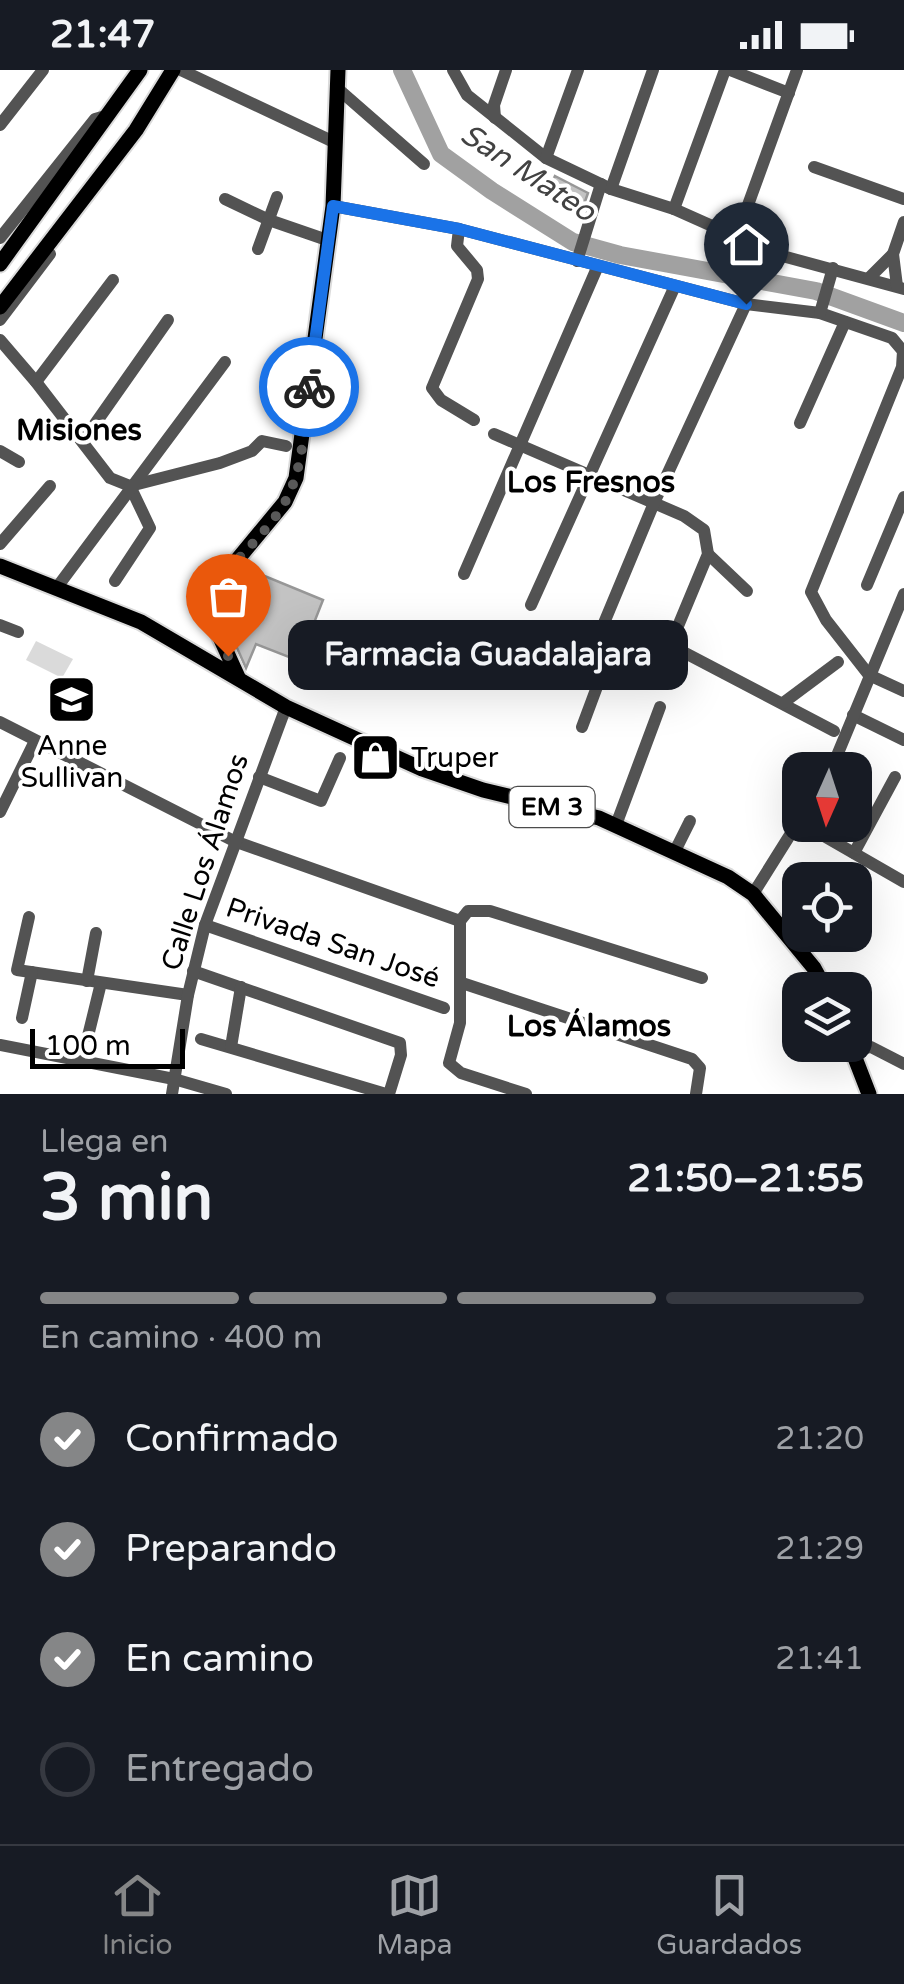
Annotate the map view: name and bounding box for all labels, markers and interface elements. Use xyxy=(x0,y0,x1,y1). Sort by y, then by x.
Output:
text: 21:47 xyxy=(50,12,155,58)
water label: San Mateo xyxy=(454,116,604,231)
pin xyxy=(704,202,789,305)
icon: home xyxy=(719,217,774,272)
courier xyxy=(259,337,359,437)
icon: bike xyxy=(282,360,337,415)
district label: Misiones xyxy=(16,412,142,449)
district label: Los Fresnos xyxy=(507,464,675,501)
pin xyxy=(186,554,271,657)
icon: bag xyxy=(201,569,256,624)
callout: Farmacia Guadalajara xyxy=(288,621,688,691)
text: Farmacia Guadalajara xyxy=(324,636,652,674)
school or university icon: Anne Sullivan xyxy=(46,673,98,725)
place label: Anne Sullivan xyxy=(21,729,123,795)
shop icon: Truper xyxy=(350,732,402,784)
place label: Truper xyxy=(411,741,499,775)
street label: Calle Los Álamos xyxy=(154,749,256,975)
north arrow xyxy=(782,752,872,842)
map controls xyxy=(782,752,872,1062)
road number: EM 3 xyxy=(510,787,594,827)
button: locate xyxy=(782,862,872,952)
street label: Privada San José xyxy=(222,890,444,996)
button: layers xyxy=(782,972,872,1062)
district label: Los Álamos xyxy=(507,1007,671,1045)
scale bar xyxy=(30,1024,185,1068)
text: 100 m xyxy=(45,1029,131,1063)
text: Llega en xyxy=(40,1123,169,1161)
text: 21:50–21:55 xyxy=(627,1156,864,1202)
text: 3 min xyxy=(40,1159,213,1238)
text: En camino · 400 m xyxy=(40,1319,322,1357)
icon: check xyxy=(40,1412,95,1467)
text: Confirmado xyxy=(125,1416,339,1462)
text: 21:20 xyxy=(775,1420,864,1458)
icon: check xyxy=(40,1522,95,1577)
text: Preparando xyxy=(125,1526,337,1572)
text: 21:29 xyxy=(775,1530,864,1568)
icon: check xyxy=(40,1632,95,1687)
text: En camino xyxy=(125,1636,314,1682)
text: 21:41 xyxy=(775,1640,864,1678)
text: Entregado xyxy=(125,1746,314,1792)
tab: Inicio xyxy=(102,1868,173,1962)
tab: Mapa xyxy=(376,1868,453,1962)
tab: Guardados xyxy=(656,1868,802,1962)

